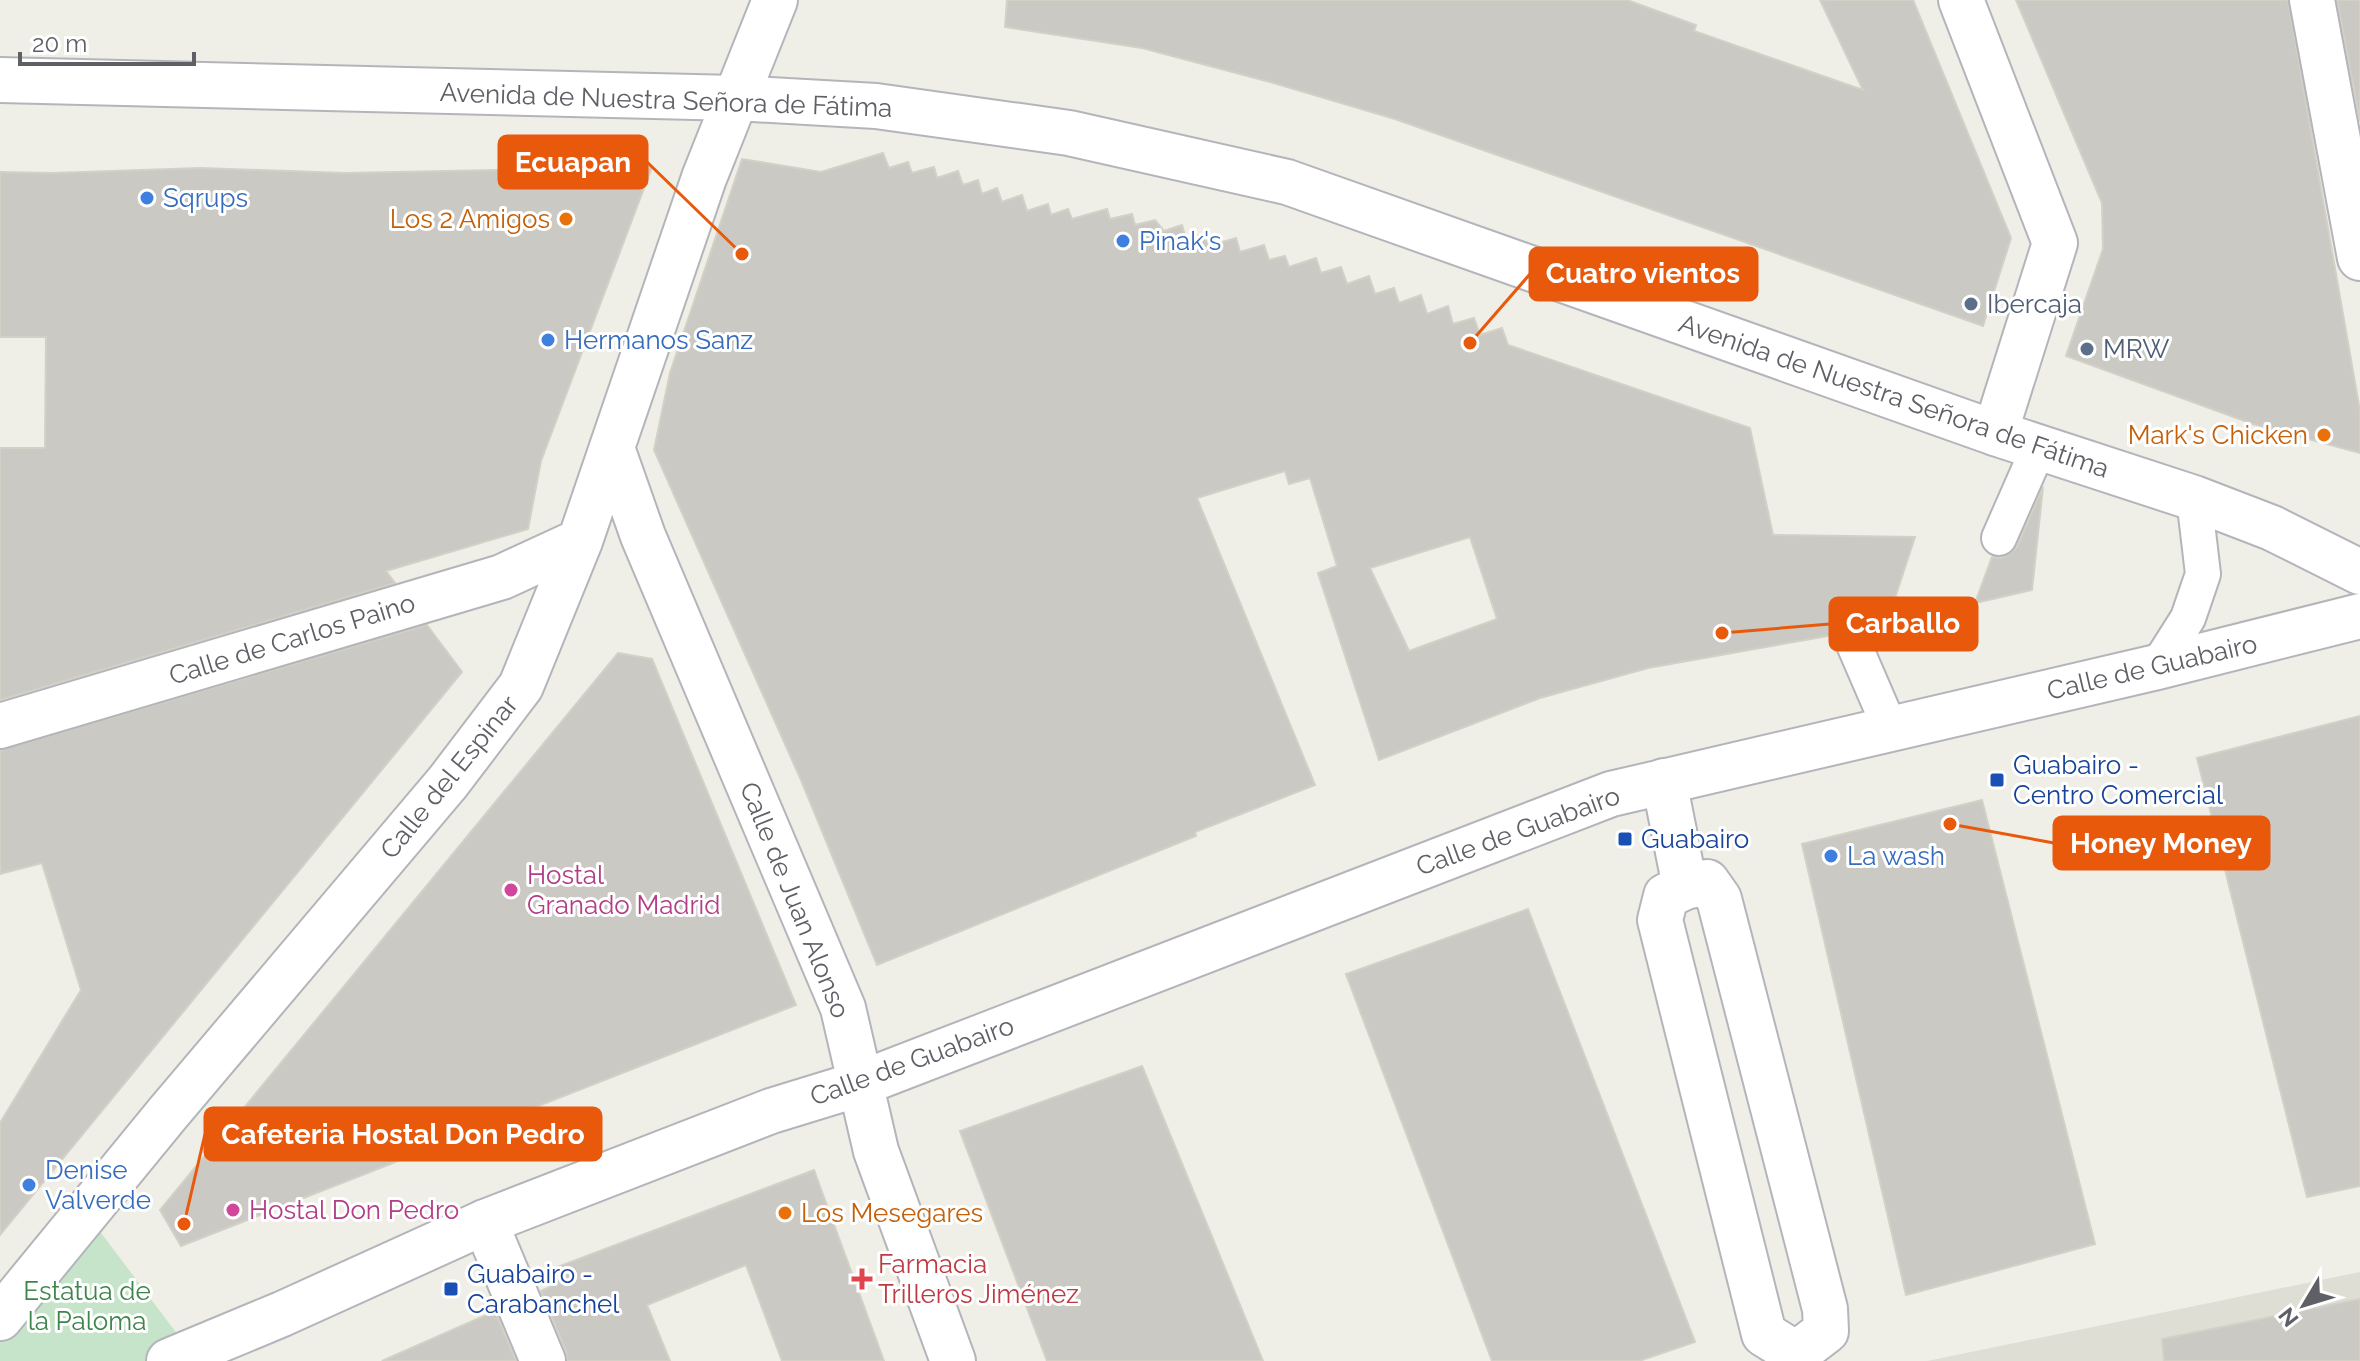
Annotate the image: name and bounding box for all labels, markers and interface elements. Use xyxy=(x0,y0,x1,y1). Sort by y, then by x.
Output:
scale bar xyxy=(20,16,194,66)
text: 20 m xyxy=(32,29,87,58)
street label: Avenida de Nuestra Señora de Fátima xyxy=(439,77,893,123)
callout: Ecuapan xyxy=(499,136,647,188)
text: Ecuapan xyxy=(515,146,631,179)
place label: Sqrups xyxy=(163,183,248,213)
marker: Sqrups xyxy=(138,189,156,207)
place label: Los 2 Amigos xyxy=(390,204,550,234)
marker: Los 2 Amigos xyxy=(557,210,575,228)
place label: Pinak's xyxy=(1139,226,1221,256)
marker: Pinak's xyxy=(1114,232,1132,250)
callout: Cuatro vientos xyxy=(1530,248,1757,300)
text: Cuatro vientos xyxy=(1546,257,1740,290)
place label: Ibercaja xyxy=(1987,289,2082,319)
marker: Ibercaja xyxy=(1962,295,1980,313)
street label: Avenida de Nuestra Señora de Fátima xyxy=(1675,308,2113,484)
place label: Hermanos Sanz xyxy=(564,325,753,355)
marker: Hermanos Sanz xyxy=(539,331,557,349)
place label: MRW xyxy=(2103,334,2169,364)
marker: MRW xyxy=(2078,340,2096,358)
place label: Mark's Chicken xyxy=(2128,420,2308,450)
marker: Mark's Chicken xyxy=(2315,426,2333,444)
street label: Calle de Carlos Paino xyxy=(165,587,419,691)
callout: Carballo xyxy=(1830,598,1977,650)
text: Carballo xyxy=(1846,607,1960,640)
street label: Calle de Guabairo xyxy=(2044,628,2260,706)
street label: Calle del Espinar xyxy=(374,689,524,865)
place label: Guabairo - Centro Comercial xyxy=(2013,750,2224,810)
marker: Guabairo - Centro Comercial xyxy=(1988,771,2006,789)
street label: Calle de Juan Alonso xyxy=(734,778,856,1022)
street label: Calle de Guabairo xyxy=(1412,780,1624,882)
callout: Honey Money xyxy=(2054,817,2269,869)
place label: Guabairo xyxy=(1641,824,1749,854)
text: Honey Money xyxy=(2070,827,2252,860)
marker: Guabairo xyxy=(1616,830,1634,848)
place label: La wash xyxy=(1847,841,1945,871)
marker: La wash xyxy=(1822,847,1840,865)
place label: Hostal Granado Madrid xyxy=(527,860,720,920)
marker: Hostal Granado Madrid xyxy=(502,881,520,899)
street label: Calle de Guabairo xyxy=(806,1010,1018,1112)
callout: Cafeteria Hostal Don Pedro xyxy=(205,1108,601,1160)
text: Cafeteria Hostal Don Pedro xyxy=(221,1118,585,1151)
place label: Denise Valverde xyxy=(45,1155,151,1215)
marker: Denise Valverde xyxy=(20,1176,38,1194)
place label: Hostal Don Pedro xyxy=(249,1195,459,1225)
place label: Los Mesegares xyxy=(801,1198,983,1228)
marker: Hostal Don Pedro xyxy=(224,1201,242,1219)
marker: Los Mesegares xyxy=(776,1204,794,1222)
place label: Farmacia Trilleros Jiménez xyxy=(878,1249,1079,1309)
place label: Guabairo - Carabanchel xyxy=(467,1259,620,1319)
north arrow xyxy=(2264,1265,2344,1345)
marker: Farmacia Trilleros Jiménez xyxy=(853,1270,871,1288)
park label: Estatua de la Paloma xyxy=(23,1276,151,1336)
marker: Guabairo - Carabanchel xyxy=(442,1280,460,1298)
text: N xyxy=(2273,1303,2304,1332)

